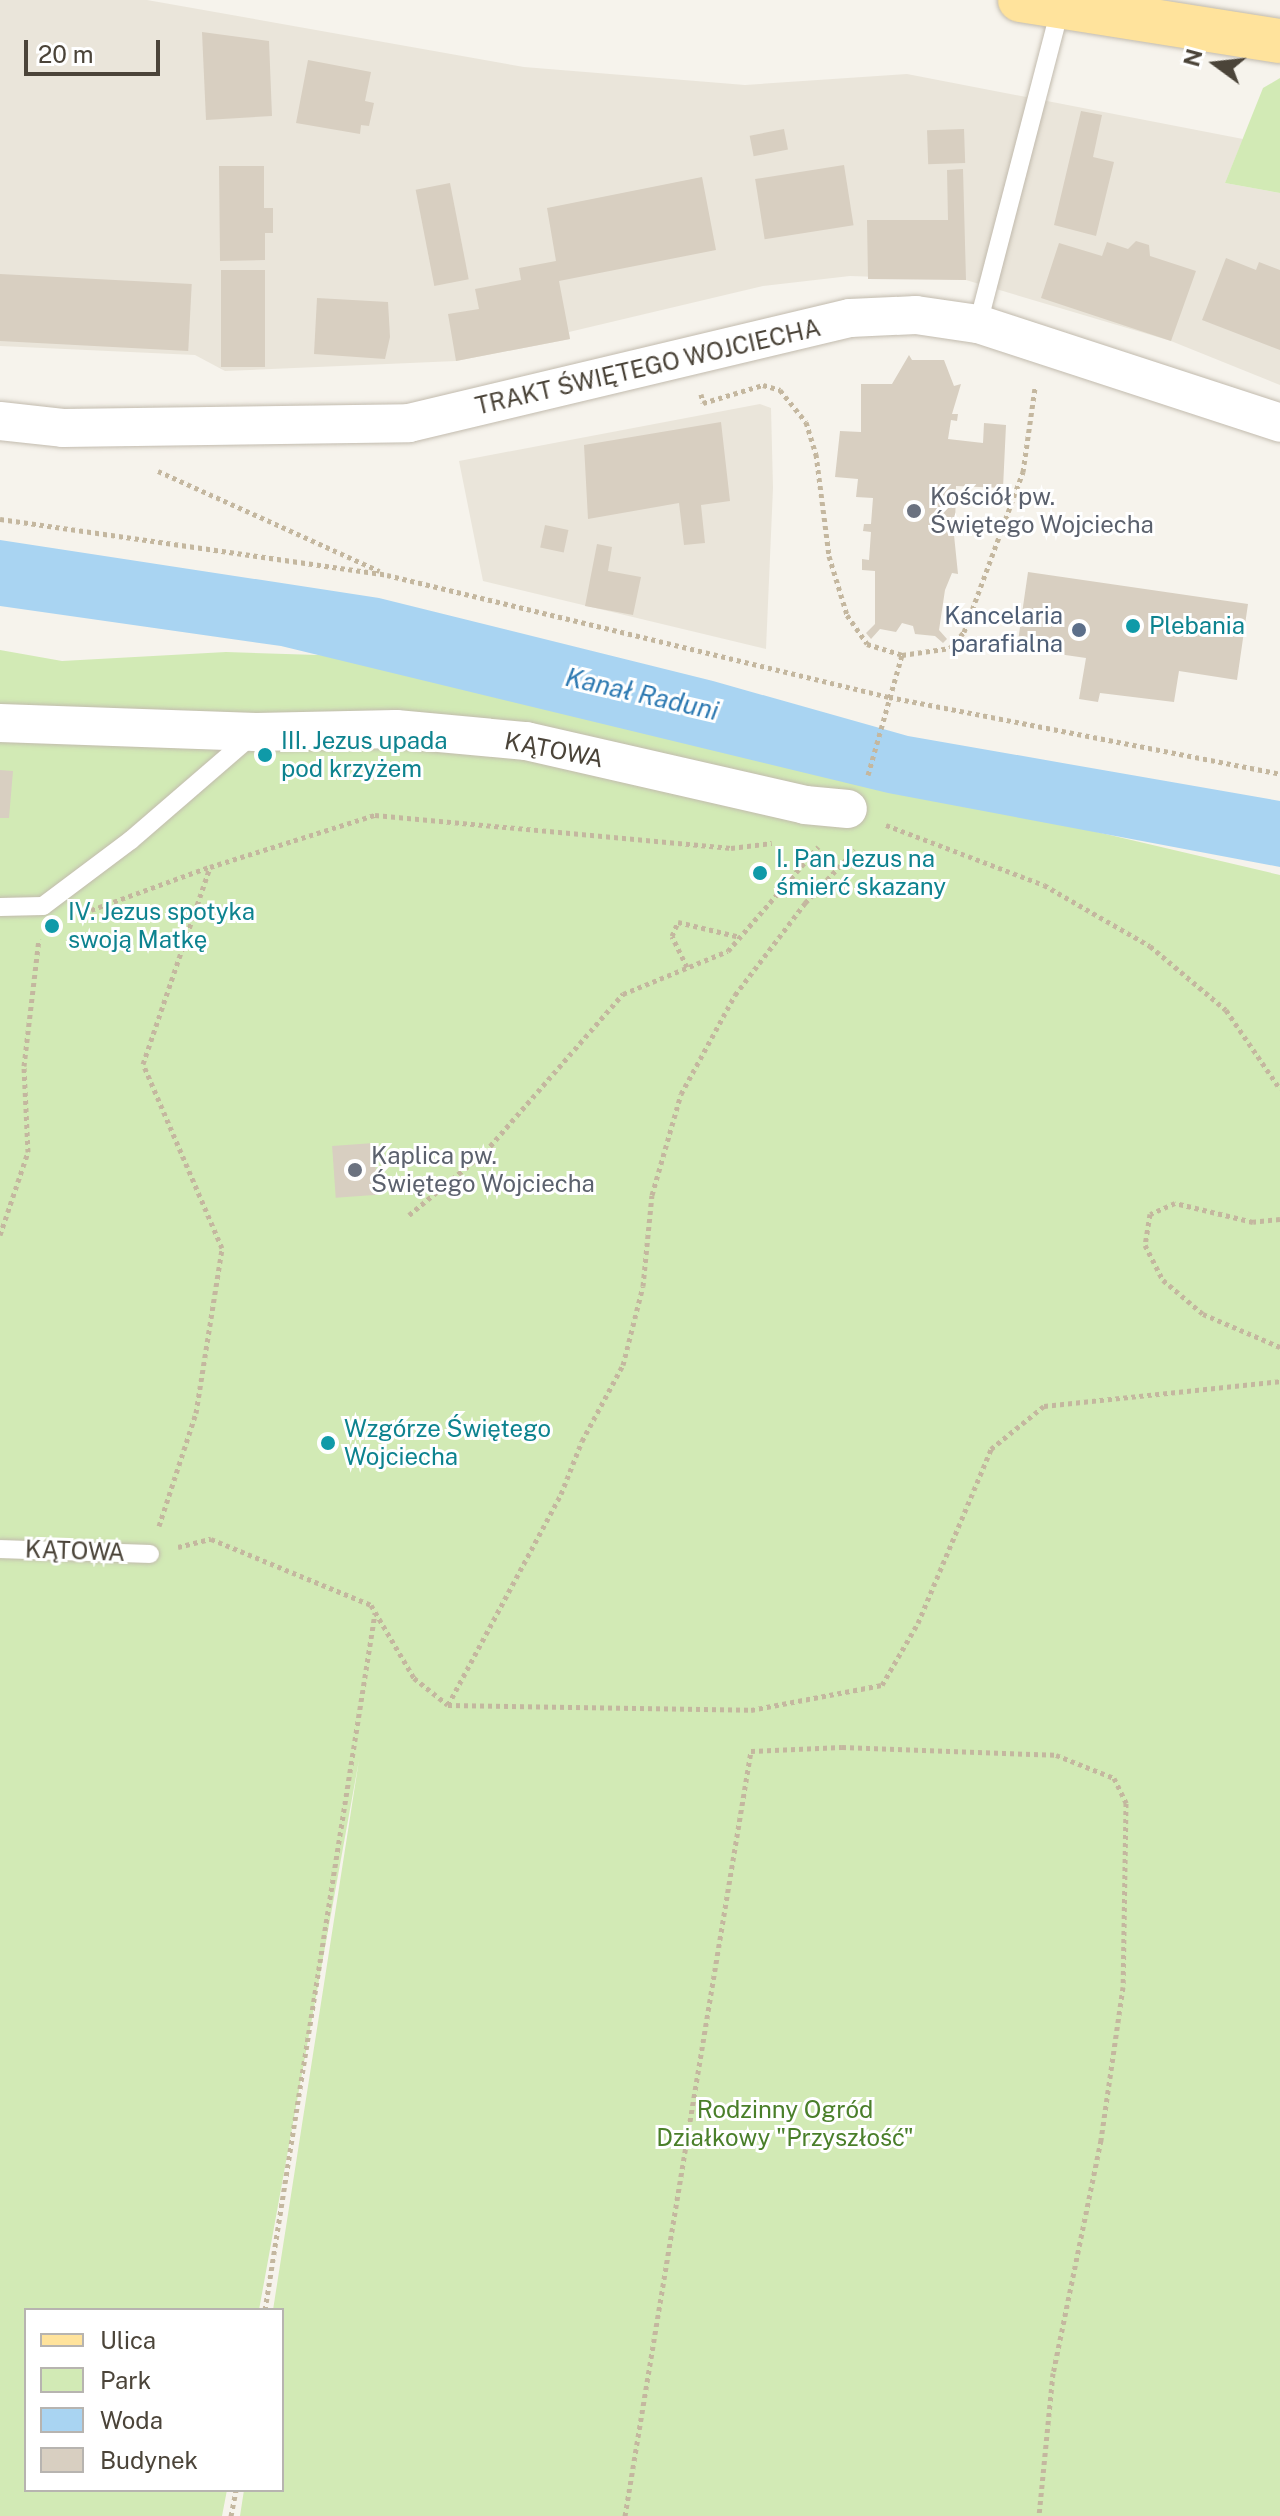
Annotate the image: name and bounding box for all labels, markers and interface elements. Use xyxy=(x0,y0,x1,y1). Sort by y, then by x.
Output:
scale bar xyxy=(28,24,164,74)
north arrow xyxy=(1176,24,1256,104)
text: 20 m xyxy=(38,40,94,68)
text: N xyxy=(1178,46,1208,69)
street label: TRAKT ŚWIĘTEGO WOJCIECHA xyxy=(472,313,824,421)
place label: Kościół pw. Świętego Wojciecha xyxy=(930,483,1154,539)
marker: Kościół pw. Świętego Wojciecha xyxy=(905,502,923,520)
place label: Kancelaria parafialna xyxy=(944,602,1063,658)
place label: Plebania xyxy=(1149,612,1245,640)
marker: Plebania xyxy=(1124,617,1142,635)
marker: Kancelaria parafialna xyxy=(1070,621,1088,639)
water label: Kanał Raduni xyxy=(562,661,722,727)
street label: KĄTOWA xyxy=(502,726,606,774)
place label: III. Jezus upada pod krzyżem xyxy=(281,727,448,783)
marker: III. Jezus upada pod krzyżem xyxy=(256,746,274,764)
place label: I. Pan Jezus na śmierć skazany xyxy=(776,845,946,901)
marker: I. Pan Jezus na śmierć skazany xyxy=(751,864,769,882)
place label: IV. Jezus spotyka swoją Matkę xyxy=(68,898,255,954)
marker: IV. Jezus spotyka swoją Matkę xyxy=(43,917,61,935)
place label: Kaplica pw. Świętego Wojciecha xyxy=(371,1142,595,1198)
marker: Kaplica pw. Świętego Wojciecha xyxy=(346,1161,364,1179)
place label: Wzgórze Świętego Wojciecha xyxy=(344,1415,551,1471)
marker: Wzgórze Świętego Wojciecha xyxy=(319,1434,337,1452)
street label: KĄTOWA xyxy=(24,1535,126,1567)
park label: Rodzinny Ogród Działkowy "Przyszłość" xyxy=(656,2096,914,2152)
legend xyxy=(24,2308,284,2492)
text: Ulica xyxy=(100,2326,156,2354)
text: Park xyxy=(100,2366,151,2394)
text: Woda xyxy=(100,2406,163,2434)
text: Budynek xyxy=(100,2446,198,2474)

